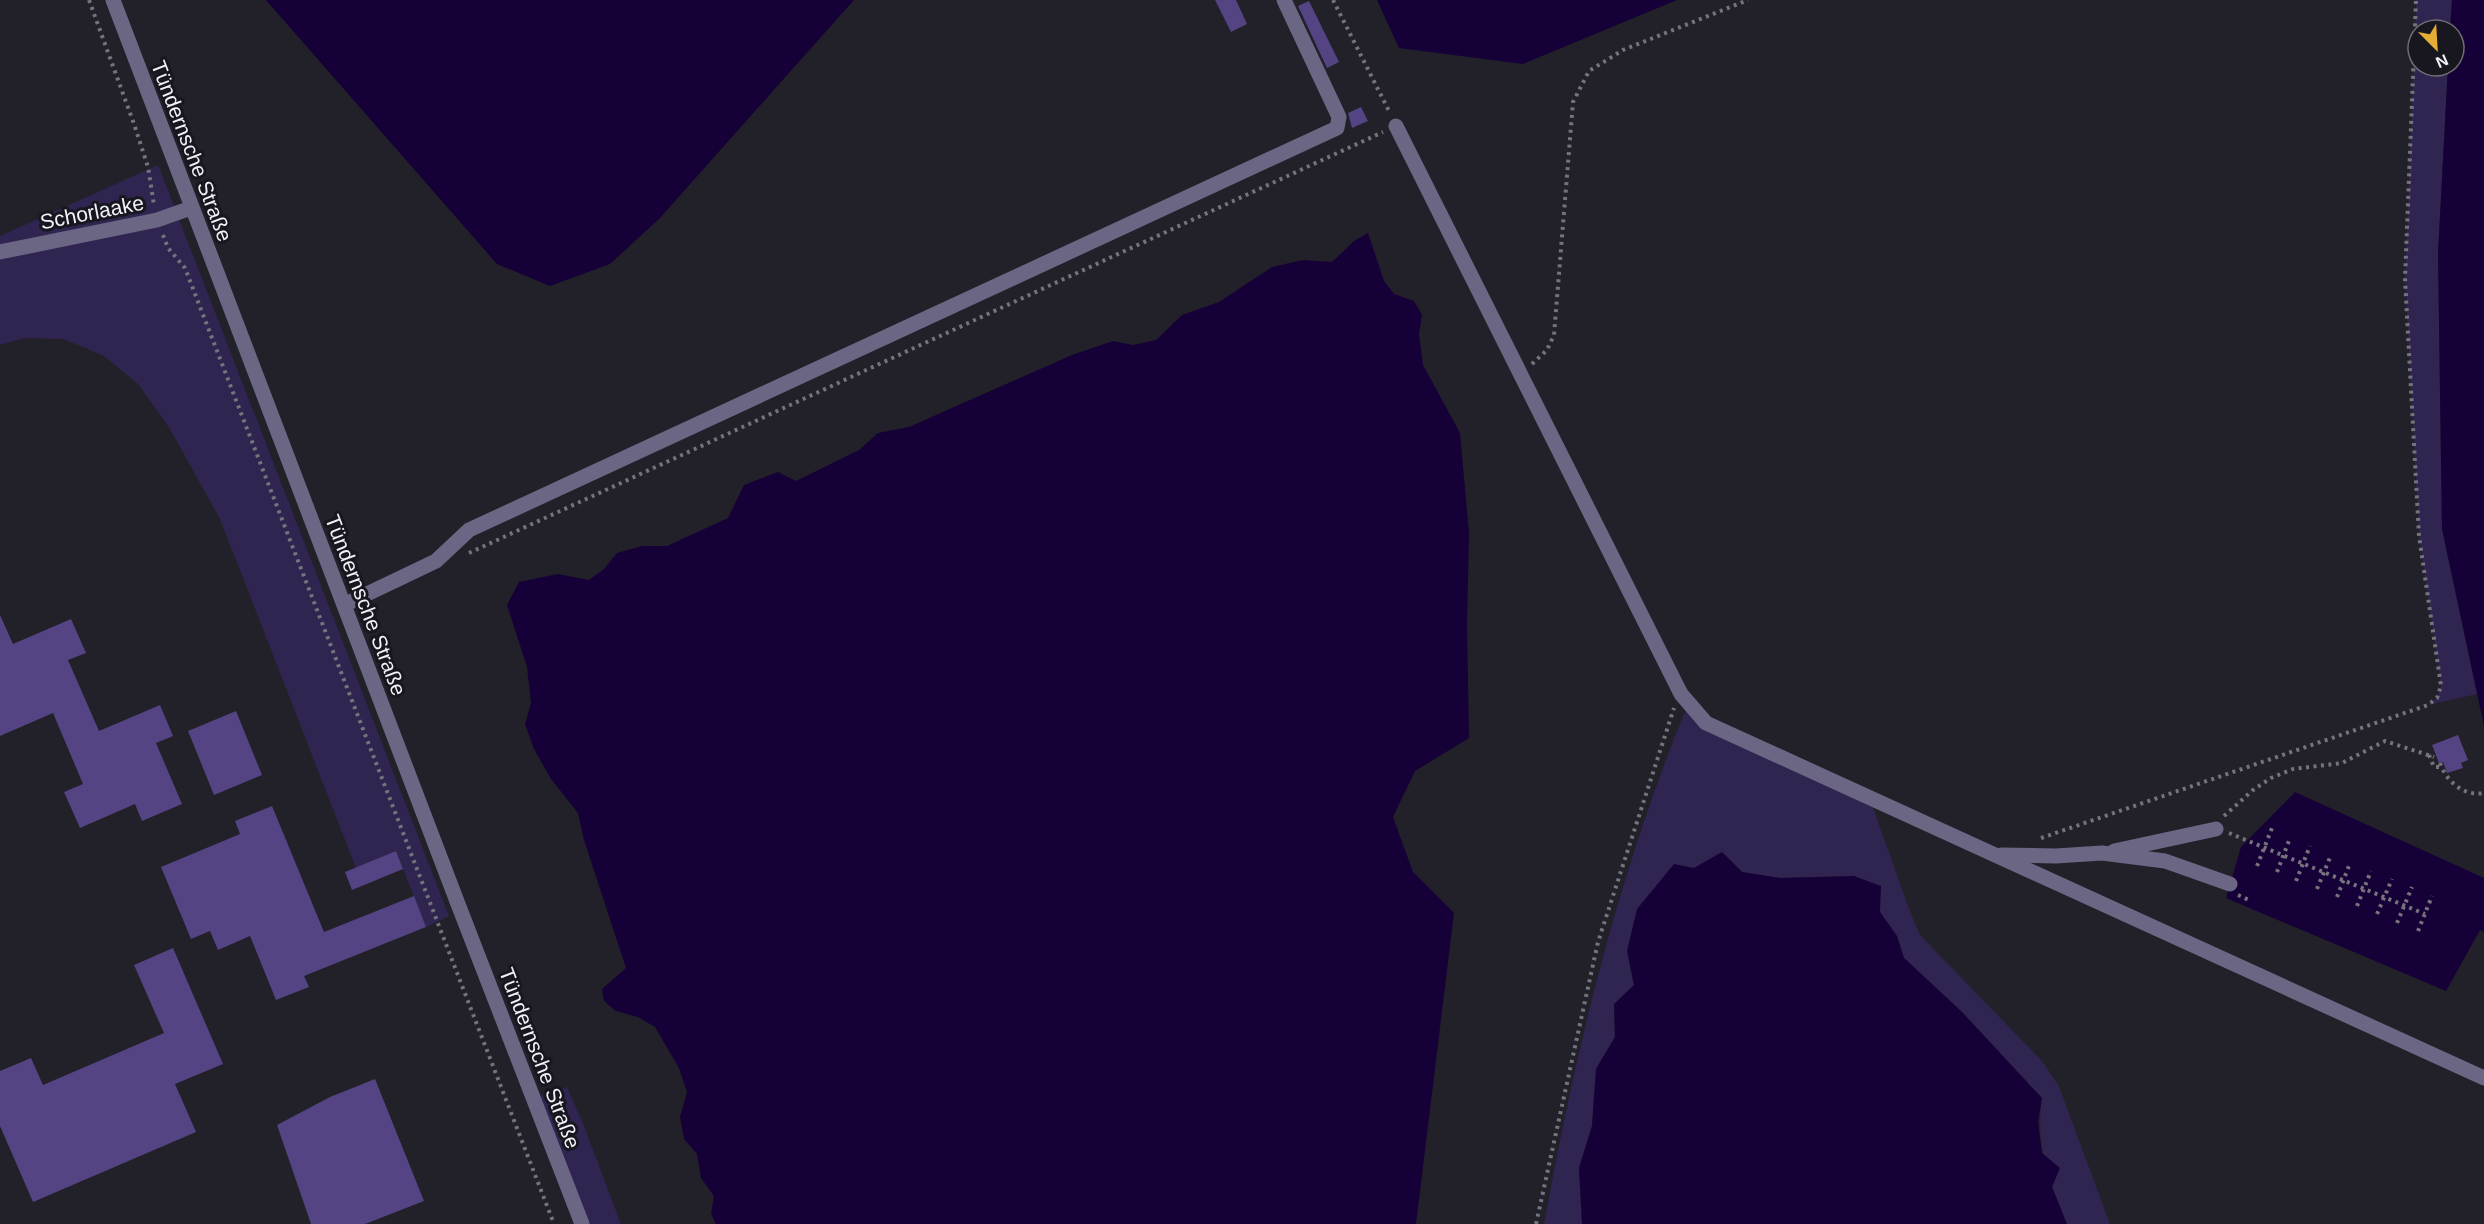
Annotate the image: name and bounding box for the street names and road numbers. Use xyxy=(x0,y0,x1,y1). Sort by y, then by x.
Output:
street label: Tündernsche Straße xyxy=(147,58,237,244)
street label: Schorlaake xyxy=(38,191,146,233)
street label: Tündernsche Straße xyxy=(321,512,411,698)
street label: Tündernsche Straße xyxy=(495,965,585,1151)

